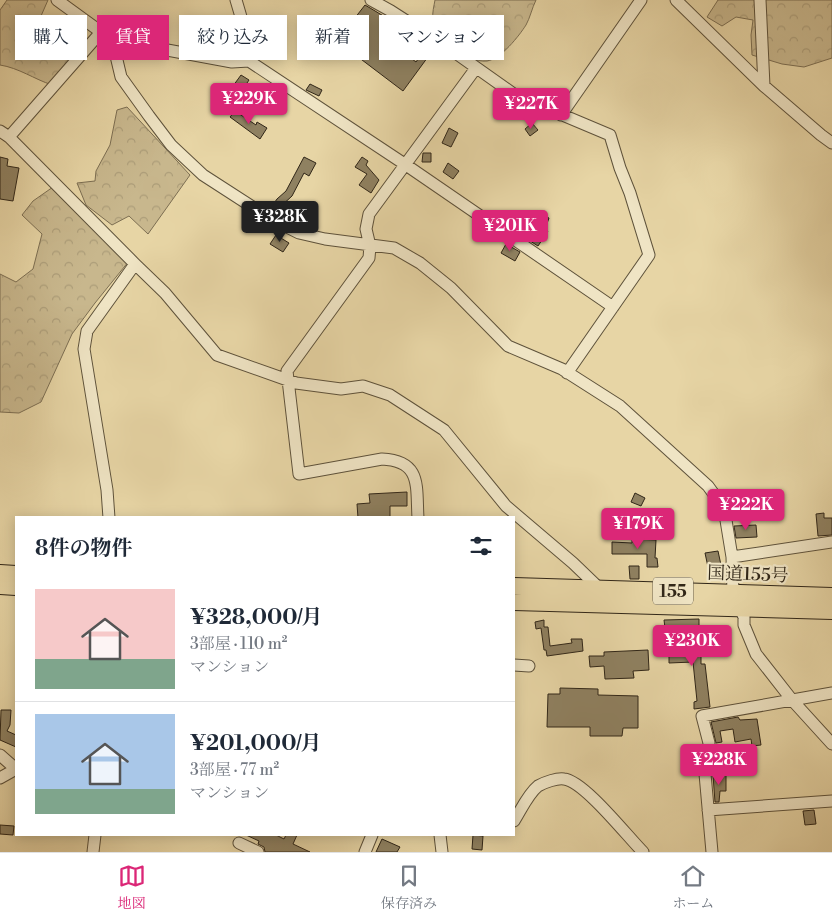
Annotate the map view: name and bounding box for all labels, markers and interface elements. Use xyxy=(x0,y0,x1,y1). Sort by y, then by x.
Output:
chip: 購入 xyxy=(15,15,87,60)
chip: 賃貸 xyxy=(97,15,169,60)
chip: 絞り込み xyxy=(179,15,287,60)
chip: 新着 xyxy=(297,15,369,60)
chip: マンション xyxy=(379,15,504,60)
pin: ¥229K xyxy=(214,82,284,125)
pin: ¥227K xyxy=(496,88,566,130)
text: ¥229K xyxy=(221,89,277,109)
text: ¥227K xyxy=(504,94,558,114)
pin: ¥328K xyxy=(245,200,315,243)
text: ¥328K xyxy=(252,207,308,227)
pin: ¥201K xyxy=(475,210,545,252)
text: ¥201K xyxy=(483,216,537,236)
pin: ¥222K xyxy=(711,488,781,531)
text: ¥222K xyxy=(718,495,774,515)
pin: ¥179K xyxy=(603,508,673,550)
text: ¥179K xyxy=(612,514,664,534)
icon: filters xyxy=(467,532,495,560)
text: 8件の物件 xyxy=(35,536,132,562)
street label: 国道155号 xyxy=(707,562,789,587)
road number: 155 xyxy=(653,578,693,604)
text: ¥328,000/月 xyxy=(190,605,323,631)
icon: home xyxy=(75,609,135,669)
pin: ¥230K xyxy=(657,624,727,667)
text: ¥230K xyxy=(664,631,720,651)
text: 3部屋 · 110 m² xyxy=(190,634,287,654)
text: マンション xyxy=(190,657,269,677)
text: ¥201,000/月 xyxy=(190,731,321,757)
icon: home xyxy=(75,734,135,794)
pin: ¥228K xyxy=(684,744,754,786)
text: ¥228K xyxy=(691,750,747,770)
text: 3部屋 · 77 m² xyxy=(190,760,279,780)
text: マンション xyxy=(190,783,269,803)
tab: 地図 xyxy=(118,862,146,913)
tab: 保存済み xyxy=(381,862,437,913)
tab: ホーム xyxy=(672,862,714,913)

